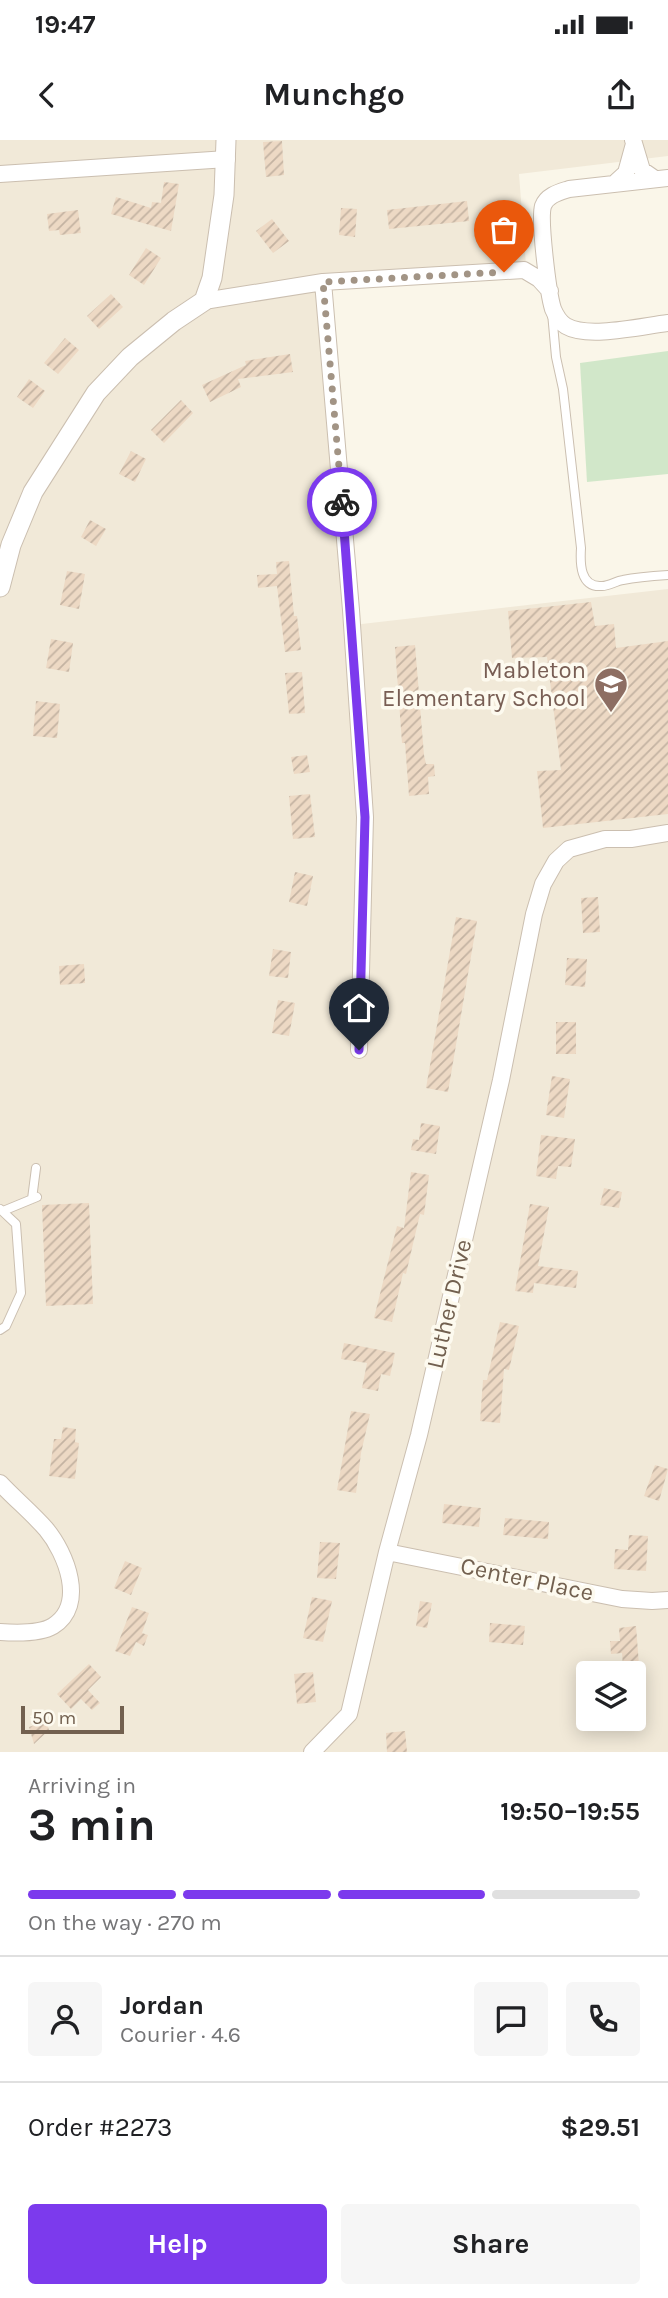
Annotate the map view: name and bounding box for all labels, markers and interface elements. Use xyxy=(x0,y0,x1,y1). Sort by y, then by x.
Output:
text: 19:47 xyxy=(35,9,96,40)
icon: back xyxy=(28,76,66,114)
text: Munchgo xyxy=(263,76,405,113)
icon: share xyxy=(602,76,640,114)
pin xyxy=(474,200,534,272)
icon: bag xyxy=(485,211,523,249)
courier xyxy=(307,467,377,537)
icon: bike xyxy=(323,483,361,521)
place label: Mableton Elementary School xyxy=(382,656,586,712)
school or university icon: Mableton Elementary School xyxy=(592,665,630,714)
pin xyxy=(329,978,389,1050)
icon: home xyxy=(340,989,378,1027)
street label: Luther Drive xyxy=(421,1237,477,1371)
street label: Center Place xyxy=(458,1551,596,1607)
map controls xyxy=(576,1661,646,1731)
button: layers xyxy=(576,1661,646,1731)
scale bar xyxy=(21,1703,124,1735)
text: 50 m xyxy=(32,1707,76,1729)
text: Arriving in xyxy=(28,1772,136,1799)
text: 19:50–19:55 xyxy=(500,1796,640,1827)
text: 3 min xyxy=(28,1798,156,1852)
text: On the way · 270 m xyxy=(28,1909,222,1936)
button: person xyxy=(28,1982,102,2056)
button: chat xyxy=(474,1982,548,2056)
button: phone xyxy=(566,1982,640,2056)
text: Jordan xyxy=(120,1990,204,2021)
text: Courier · 4.6 xyxy=(120,2021,241,2048)
text: Order #2273 xyxy=(28,2112,172,2143)
text: $29.51 xyxy=(561,2112,640,2143)
button: Help xyxy=(28,2204,327,2284)
button: Share xyxy=(341,2204,640,2284)

